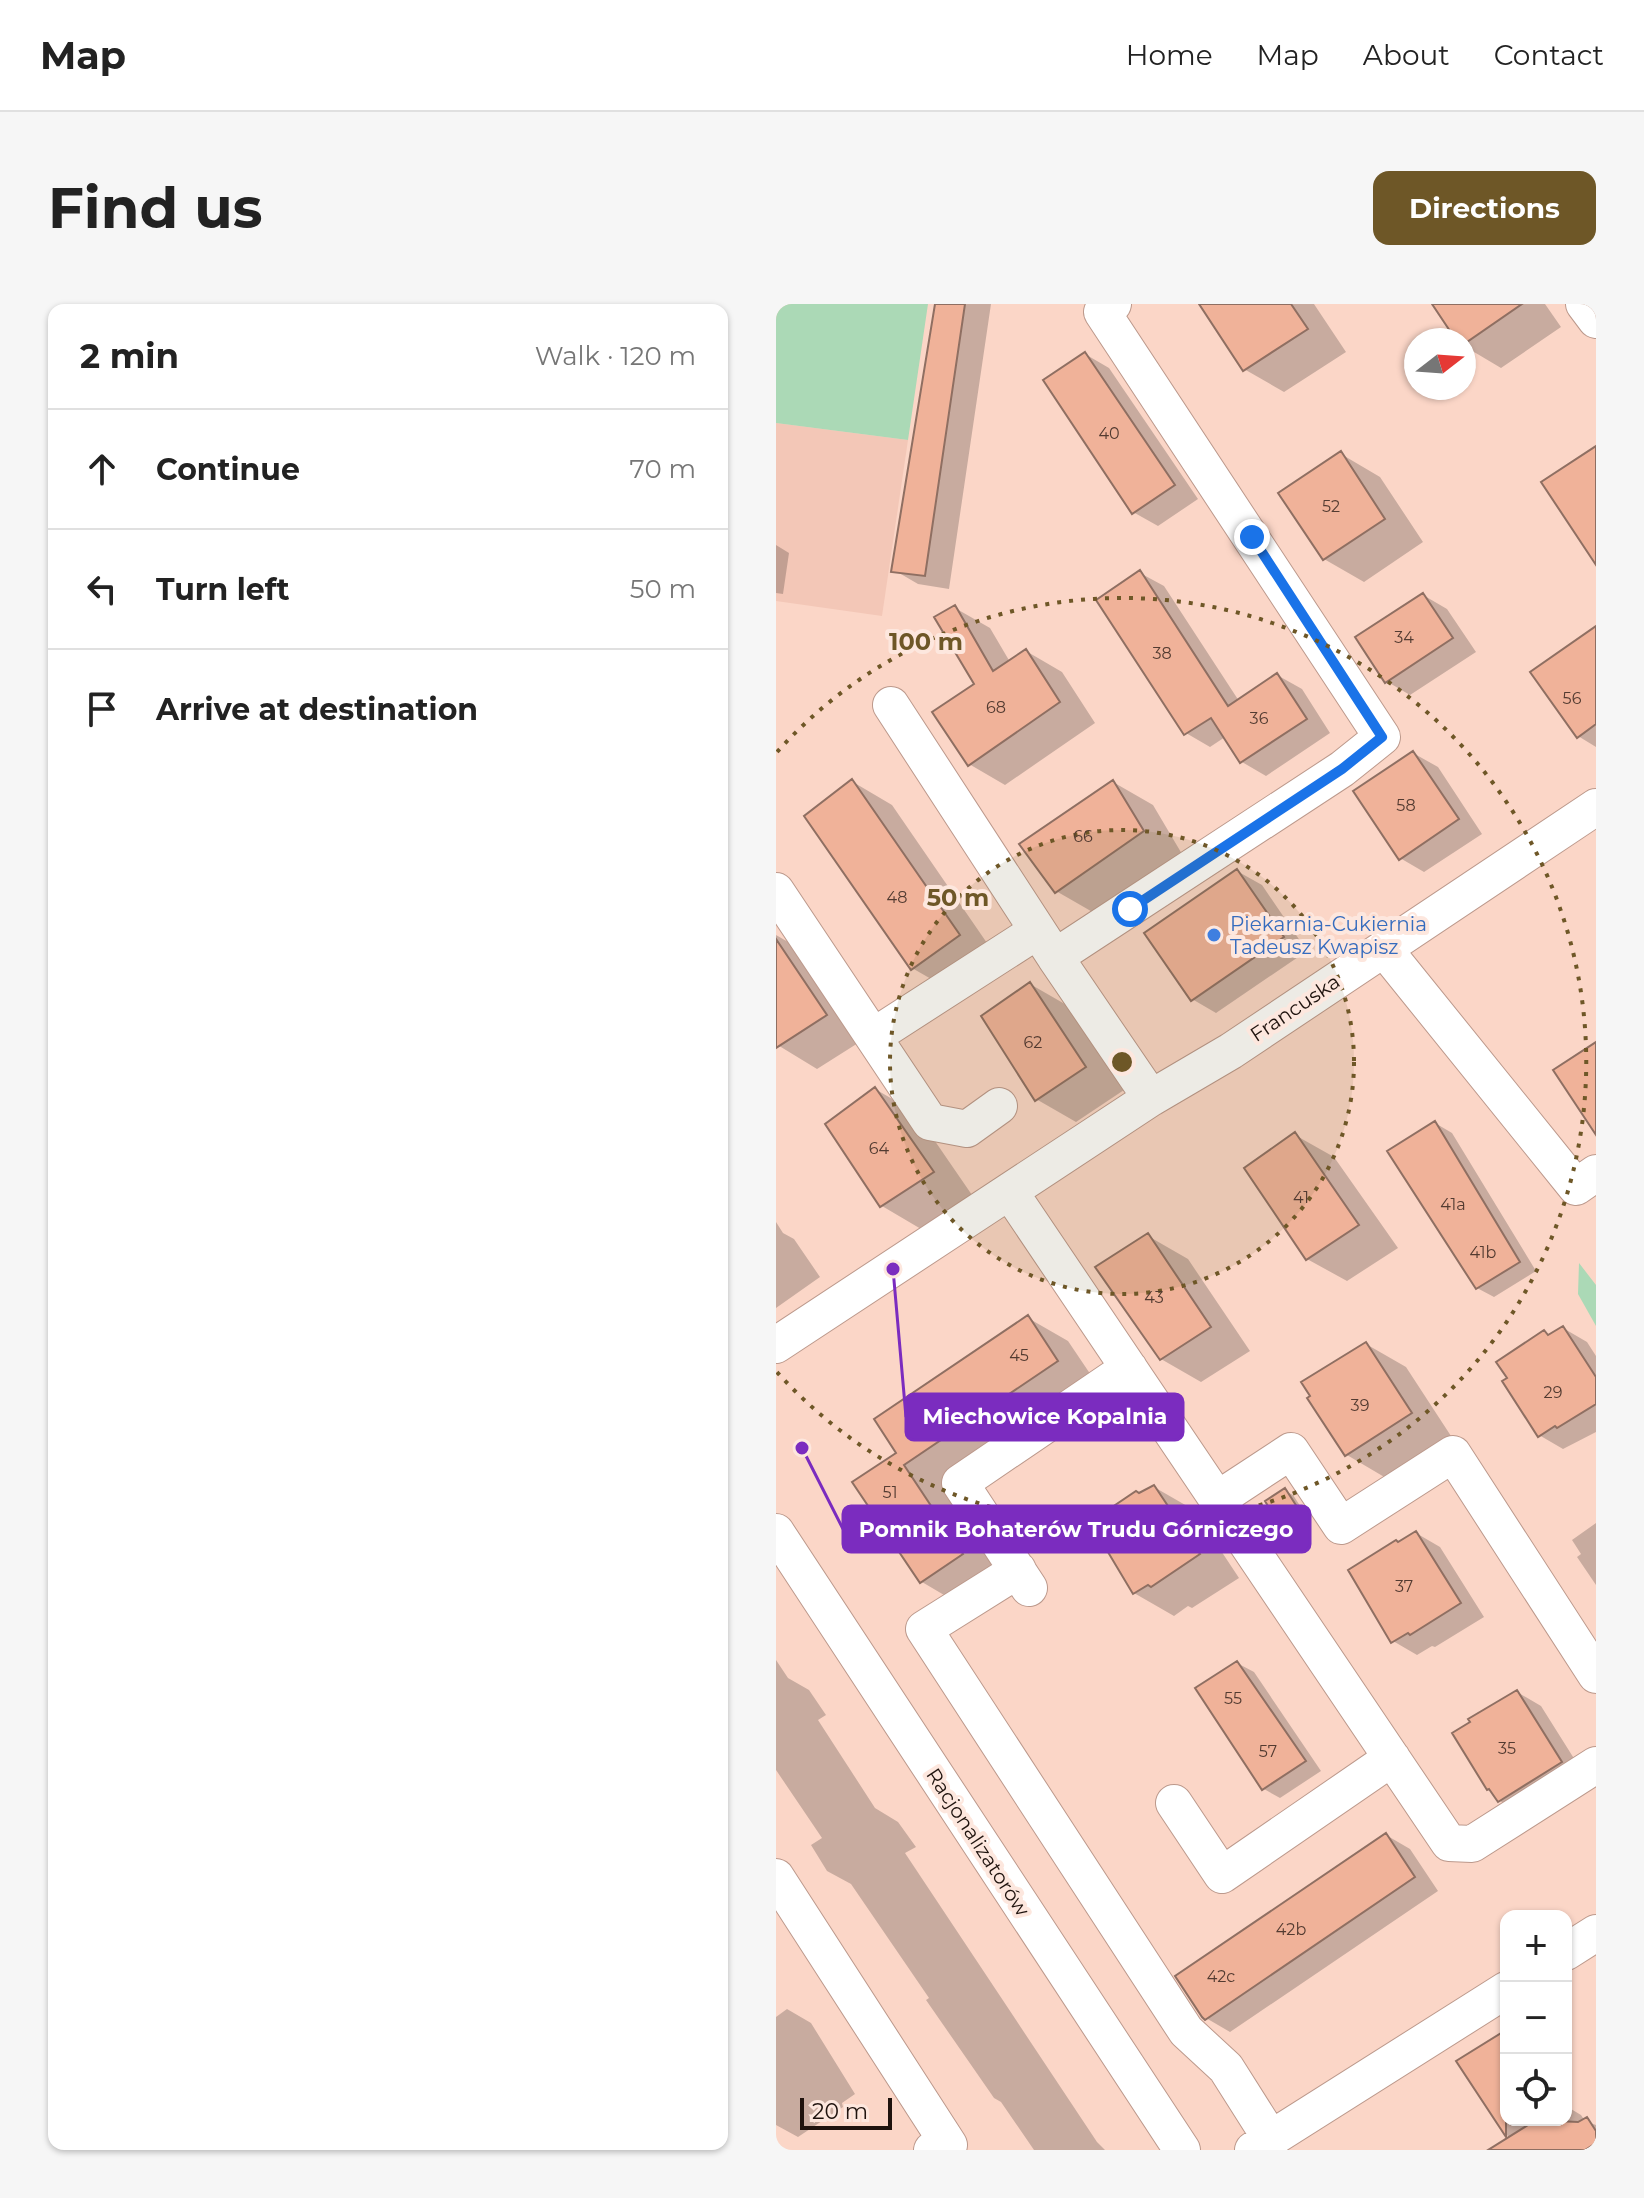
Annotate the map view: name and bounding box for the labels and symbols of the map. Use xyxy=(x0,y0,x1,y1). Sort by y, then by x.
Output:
north arrow xyxy=(1404,328,1476,400)
house number: 40 xyxy=(1098,424,1120,443)
house number: 52 xyxy=(1322,497,1340,516)
route end xyxy=(1234,519,1270,555)
text: 100 m xyxy=(889,627,963,656)
house number: 34 xyxy=(1394,628,1414,647)
house number: 38 xyxy=(1152,644,1172,663)
house number: 56 xyxy=(1563,689,1582,708)
house number: 68 xyxy=(986,698,1006,717)
house number: 36 xyxy=(1250,709,1269,728)
house number: 58 xyxy=(1396,796,1416,815)
house number: 66 xyxy=(1073,827,1093,846)
text: 50 m xyxy=(927,883,989,912)
house number: 48 xyxy=(887,888,907,907)
route start xyxy=(1112,891,1148,927)
place label: Piekarnia-Cukiernia Tadeusz Kwapisz xyxy=(1230,912,1427,959)
marker: Piekarnia-Cukiernia Tadeusz Kwapisz xyxy=(1205,926,1223,944)
street label: Francuska xyxy=(1246,969,1344,1047)
house number: 62 xyxy=(1024,1033,1042,1052)
centre of rings xyxy=(1108,1048,1136,1076)
house number: 64 xyxy=(869,1139,890,1158)
house number: 41 xyxy=(1293,1188,1309,1207)
house number: 41a xyxy=(1440,1195,1466,1214)
house number: 41b xyxy=(1470,1243,1497,1262)
house number: 43 xyxy=(1144,1288,1164,1307)
house number: 45 xyxy=(1009,1346,1029,1365)
house number: 29 xyxy=(1544,1383,1562,1402)
callout: Miechowice Kopalnia xyxy=(906,1394,1183,1440)
house number: 39 xyxy=(1351,1396,1369,1415)
text: Miechowice Kopalnia xyxy=(923,1403,1167,1430)
house number: 51 xyxy=(883,1483,897,1502)
callout: Pomnik Bohaterów Trudu Górniczego xyxy=(843,1506,1310,1552)
text: Pomnik Bohaterów Trudu Górniczego xyxy=(859,1516,1293,1543)
house number: 37 xyxy=(1395,1577,1413,1596)
house number: 55 xyxy=(1224,1689,1242,1708)
house number: 35 xyxy=(1498,1739,1516,1758)
house number: 57 xyxy=(1259,1742,1277,1761)
street label: Racjonalizatorów xyxy=(921,1764,1035,1921)
house number: 42b xyxy=(1276,1920,1306,1939)
house number: 42c xyxy=(1207,1967,1235,1986)
scale bar xyxy=(800,2094,892,2130)

